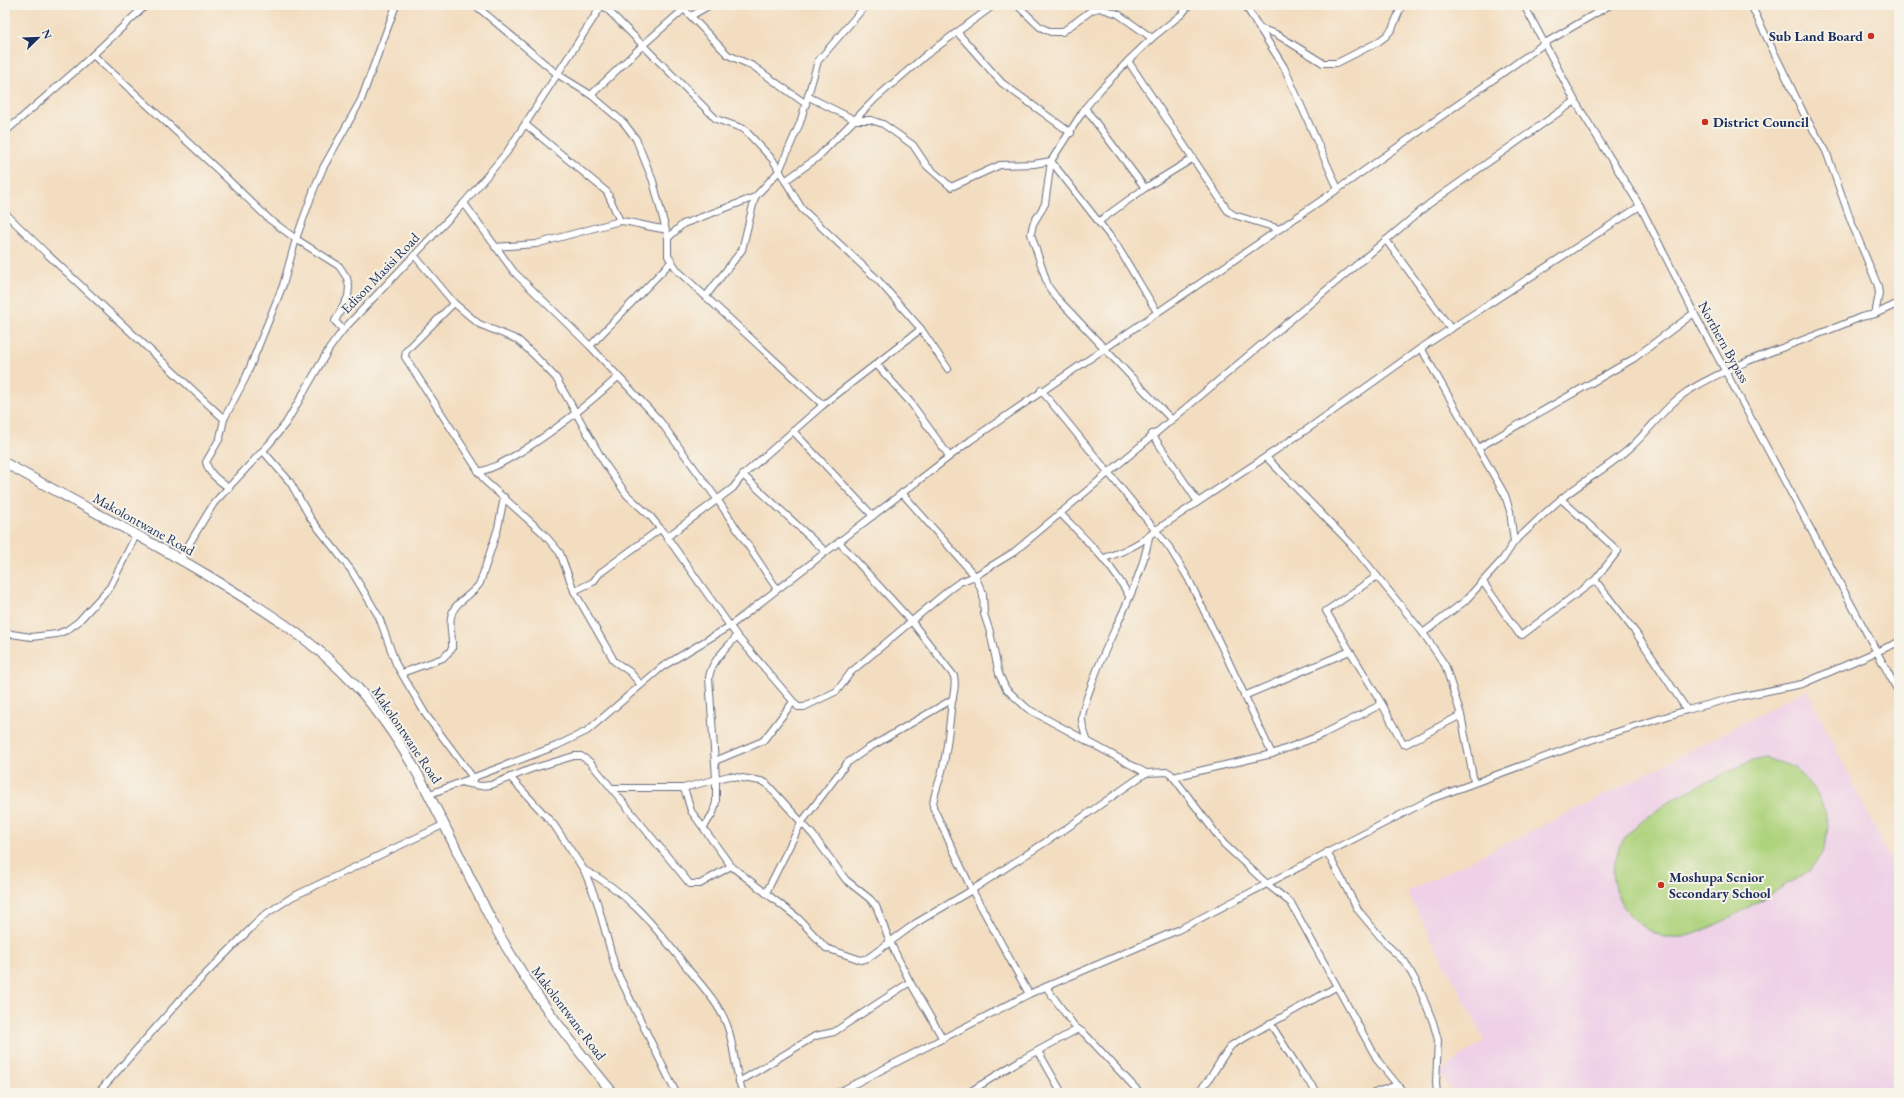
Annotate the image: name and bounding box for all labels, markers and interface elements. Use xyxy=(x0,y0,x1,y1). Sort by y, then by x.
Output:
north arrow xyxy=(18,18,58,58)
text: N xyxy=(39,27,55,41)
place label: Sub Land Board xyxy=(1769,27,1863,45)
marker: Sub Land Board xyxy=(1866,31,1876,41)
place label: District Council xyxy=(1713,113,1809,131)
marker: District Council xyxy=(1700,117,1710,127)
street label: Edison Masisi Road xyxy=(337,228,424,317)
street label: Northern Bypass xyxy=(1694,298,1754,386)
street label: Makolontwane Road xyxy=(90,489,199,560)
street label: Makolontwane Road xyxy=(368,683,447,788)
place label: Moshupa Senior Secondary School xyxy=(1669,868,1771,902)
marker: Moshupa Senior Secondary School xyxy=(1656,880,1666,890)
street label: Makolontwane Road xyxy=(528,962,611,1064)

